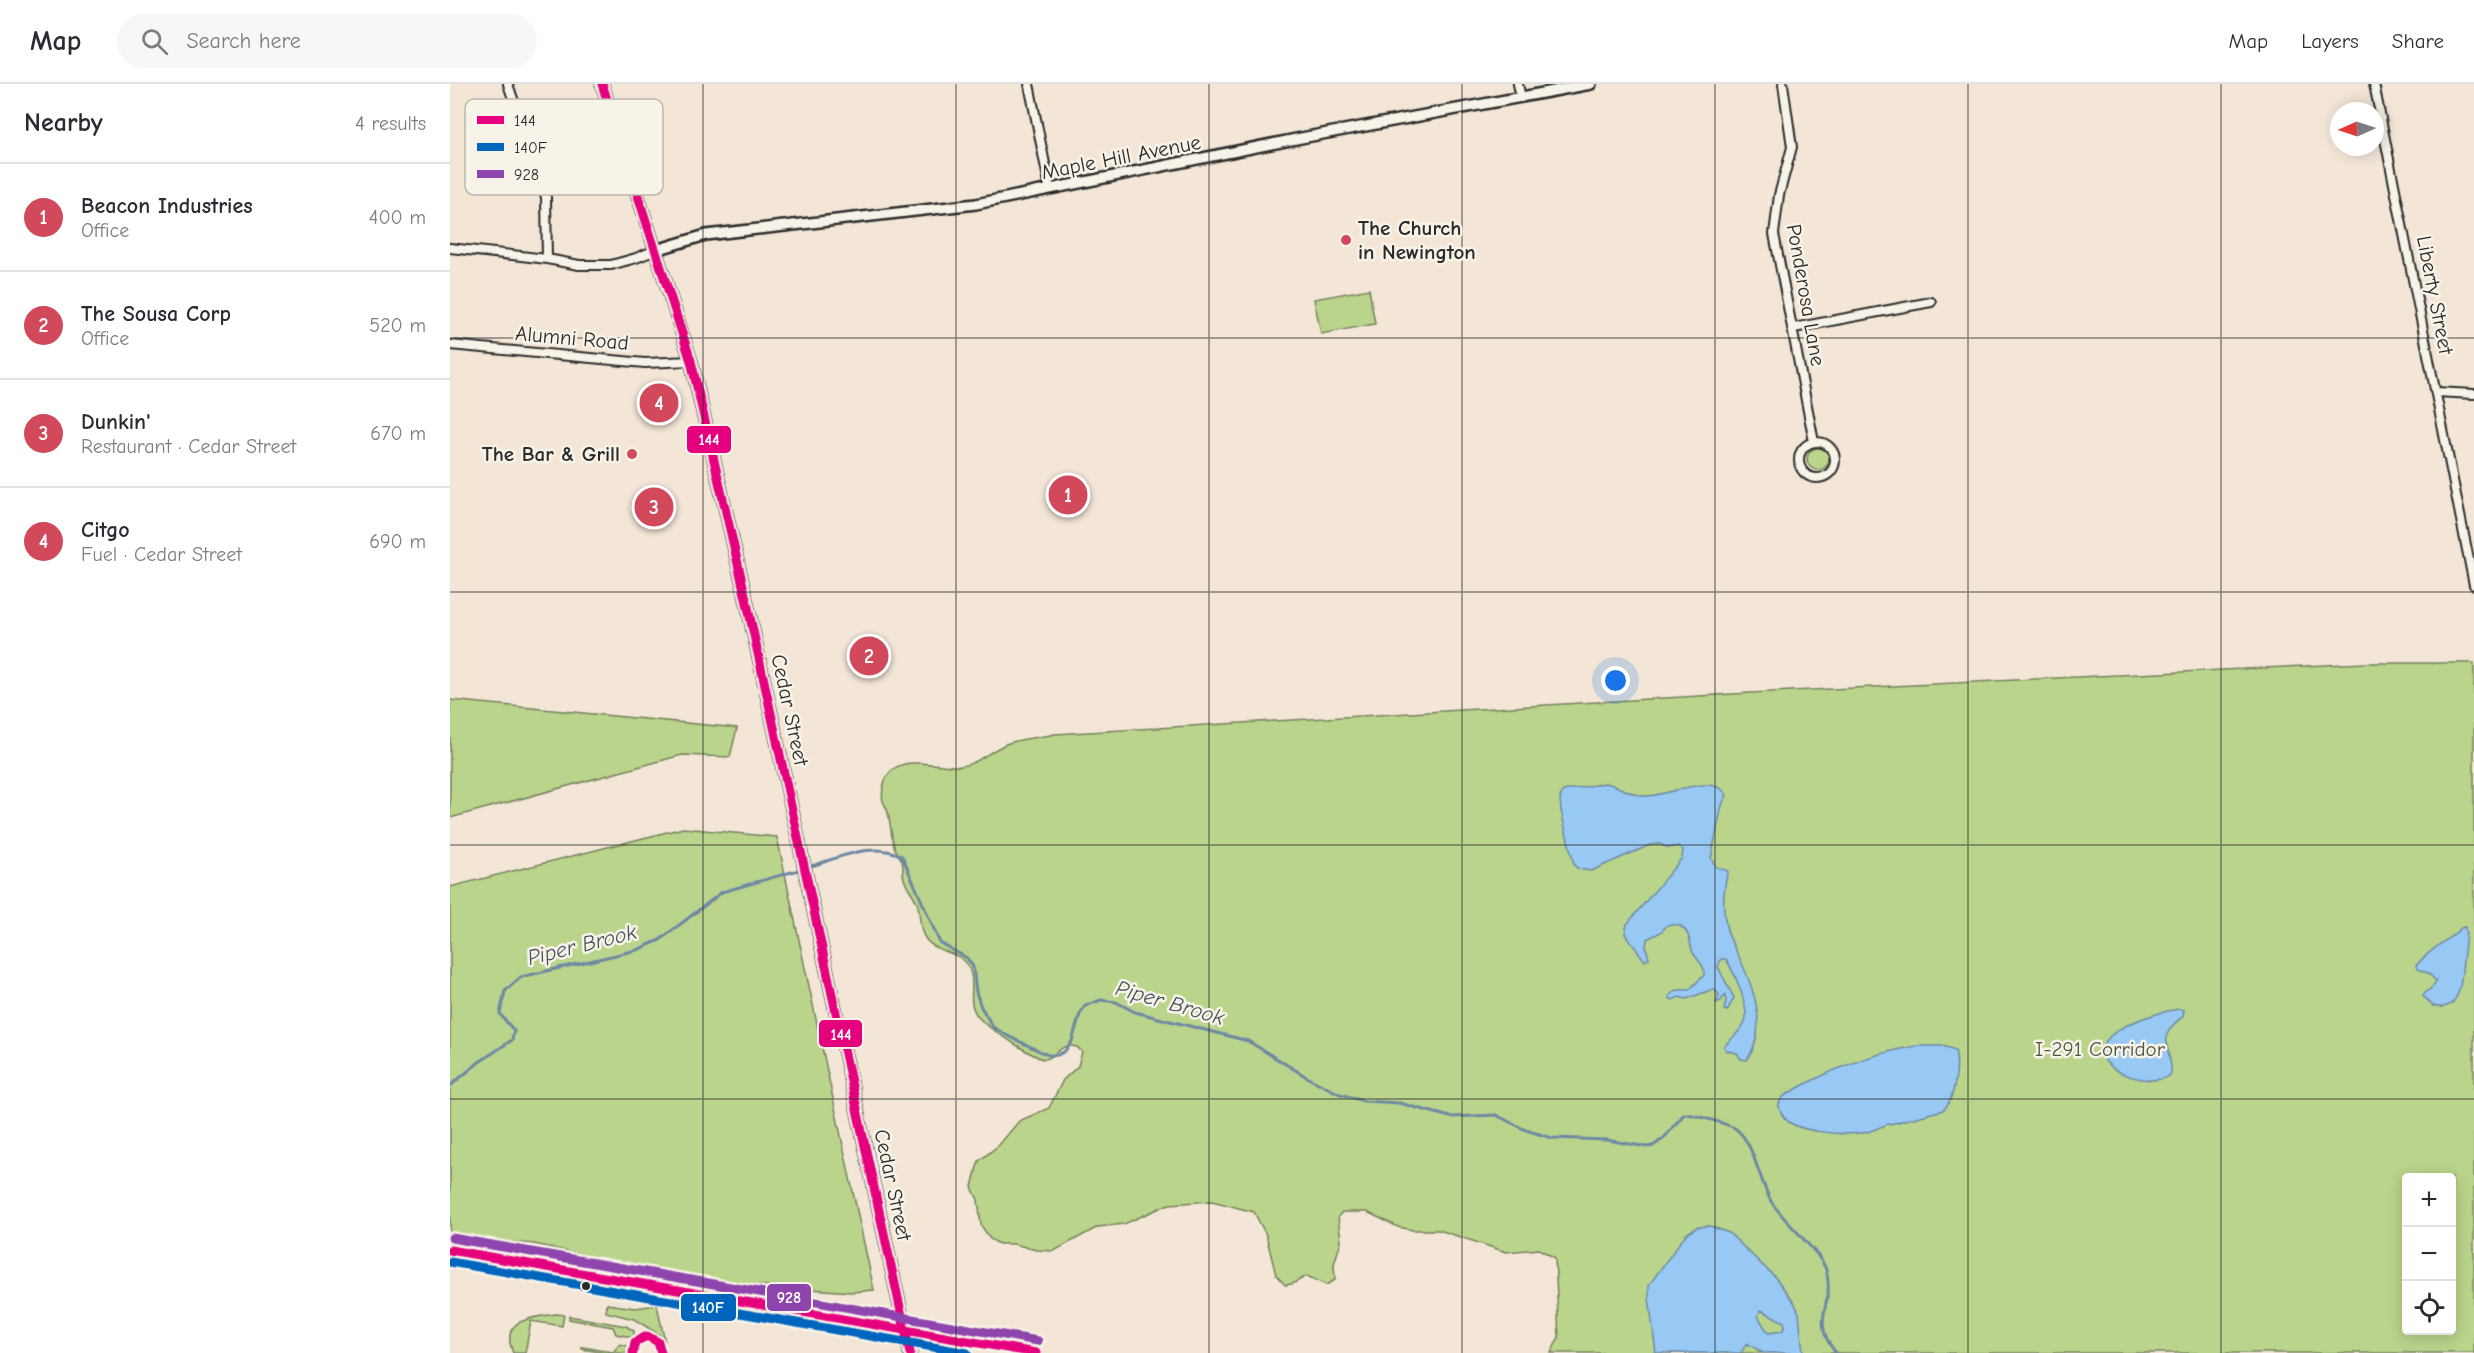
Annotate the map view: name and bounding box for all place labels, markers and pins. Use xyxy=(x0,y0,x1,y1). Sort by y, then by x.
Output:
place label: The Church in Newington xyxy=(1358,216,1476,264)
marker: The Church in Newington xyxy=(1339,233,1353,247)
pin: 4 xyxy=(640,380,678,426)
place label: The Bar & Grill xyxy=(482,442,620,466)
marker: The Bar & Grill xyxy=(625,447,639,461)
pin: 1 xyxy=(1048,472,1088,518)
pin: 3 xyxy=(634,484,674,530)
pin: 2 xyxy=(850,634,888,678)
unlabelled marker xyxy=(580,1280,592,1292)

